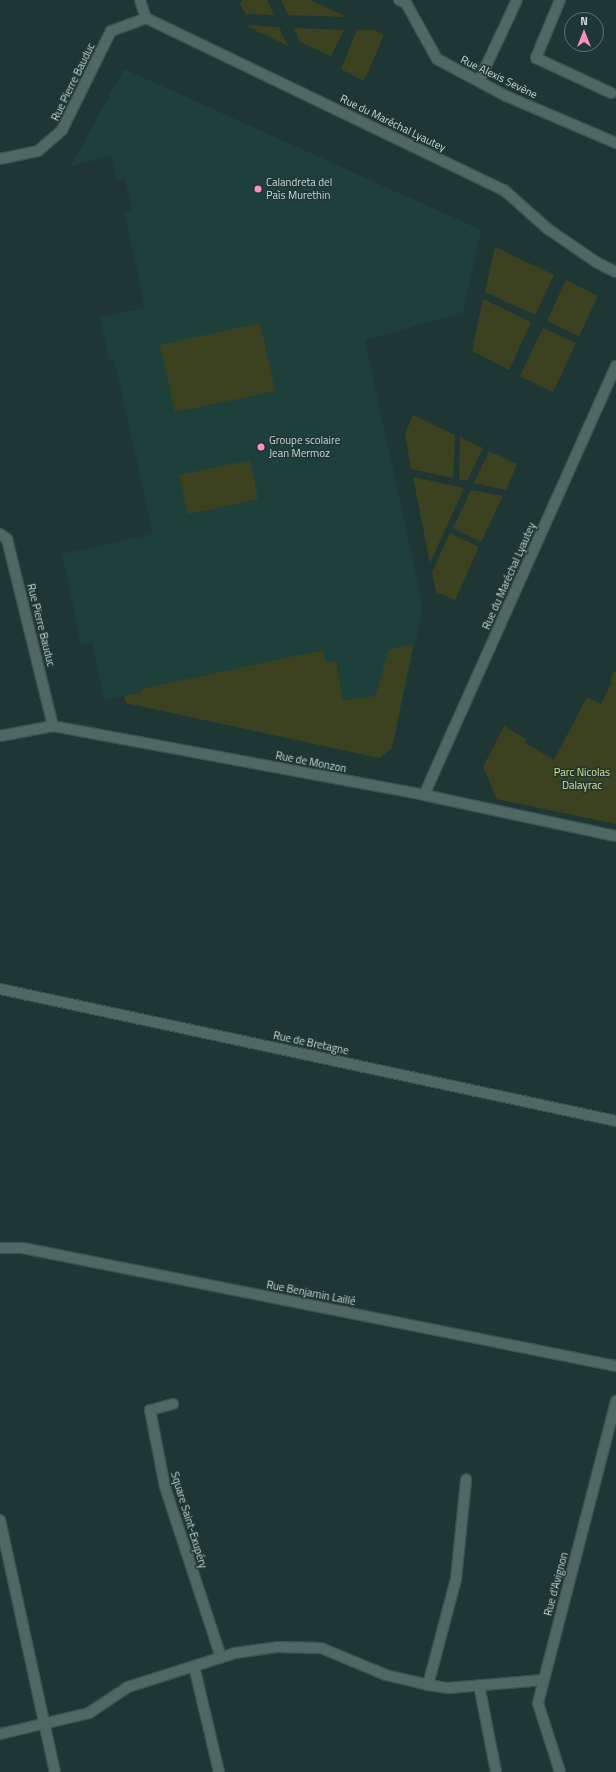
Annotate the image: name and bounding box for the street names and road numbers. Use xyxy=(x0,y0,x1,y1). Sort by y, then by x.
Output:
street label: Rue Pierre Bauduc xyxy=(48,41,98,123)
street label: Rue Alexis Sevène xyxy=(458,53,540,101)
street label: Rue du Maréchal Lyautey xyxy=(338,92,448,154)
street label: Rue du Maréchal Lyautey xyxy=(479,520,539,632)
street label: Rue Pierre Bauduc xyxy=(24,582,58,668)
street label: Rue de Monzon xyxy=(274,749,348,775)
street label: Rue de Bretagne xyxy=(272,1029,350,1057)
street label: Rue Benjamin Laillé xyxy=(265,1278,357,1308)
street label: Square Saint-Exupéry xyxy=(168,1470,210,1570)
street label: Rue d'Avignon xyxy=(541,1551,571,1617)

